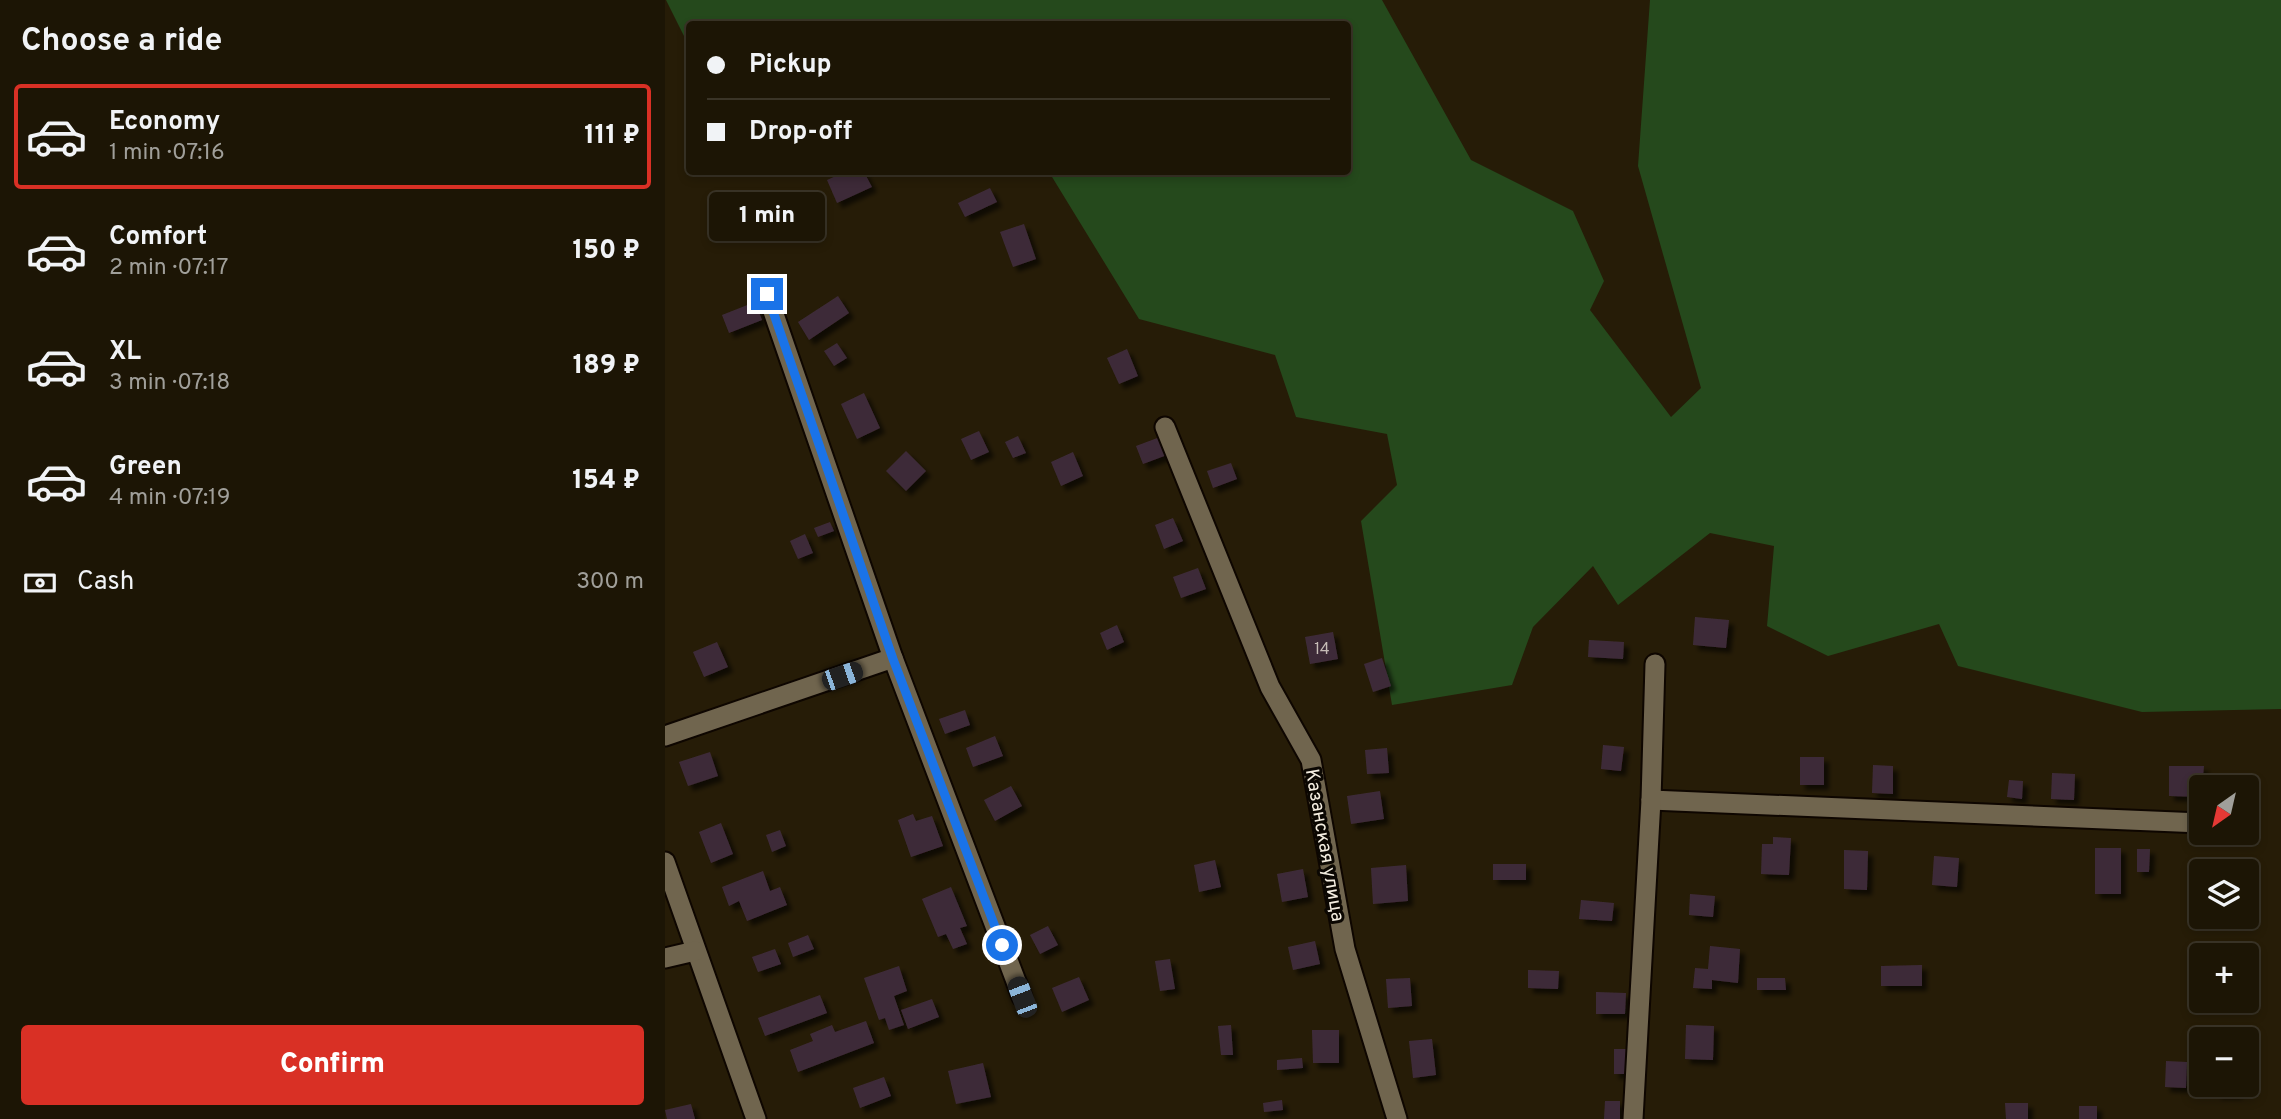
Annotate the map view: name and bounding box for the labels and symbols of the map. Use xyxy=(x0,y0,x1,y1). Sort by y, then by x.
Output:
callout: 1 min xyxy=(709,192,825,242)
route end xyxy=(751,278,783,310)
house number: 14 xyxy=(1314,640,1330,660)
car xyxy=(819,659,866,693)
street label: Казанская улица xyxy=(1299,767,1349,924)
north arrow xyxy=(2189,775,2259,845)
route start xyxy=(986,929,1018,961)
car xyxy=(1005,974,1040,1020)

